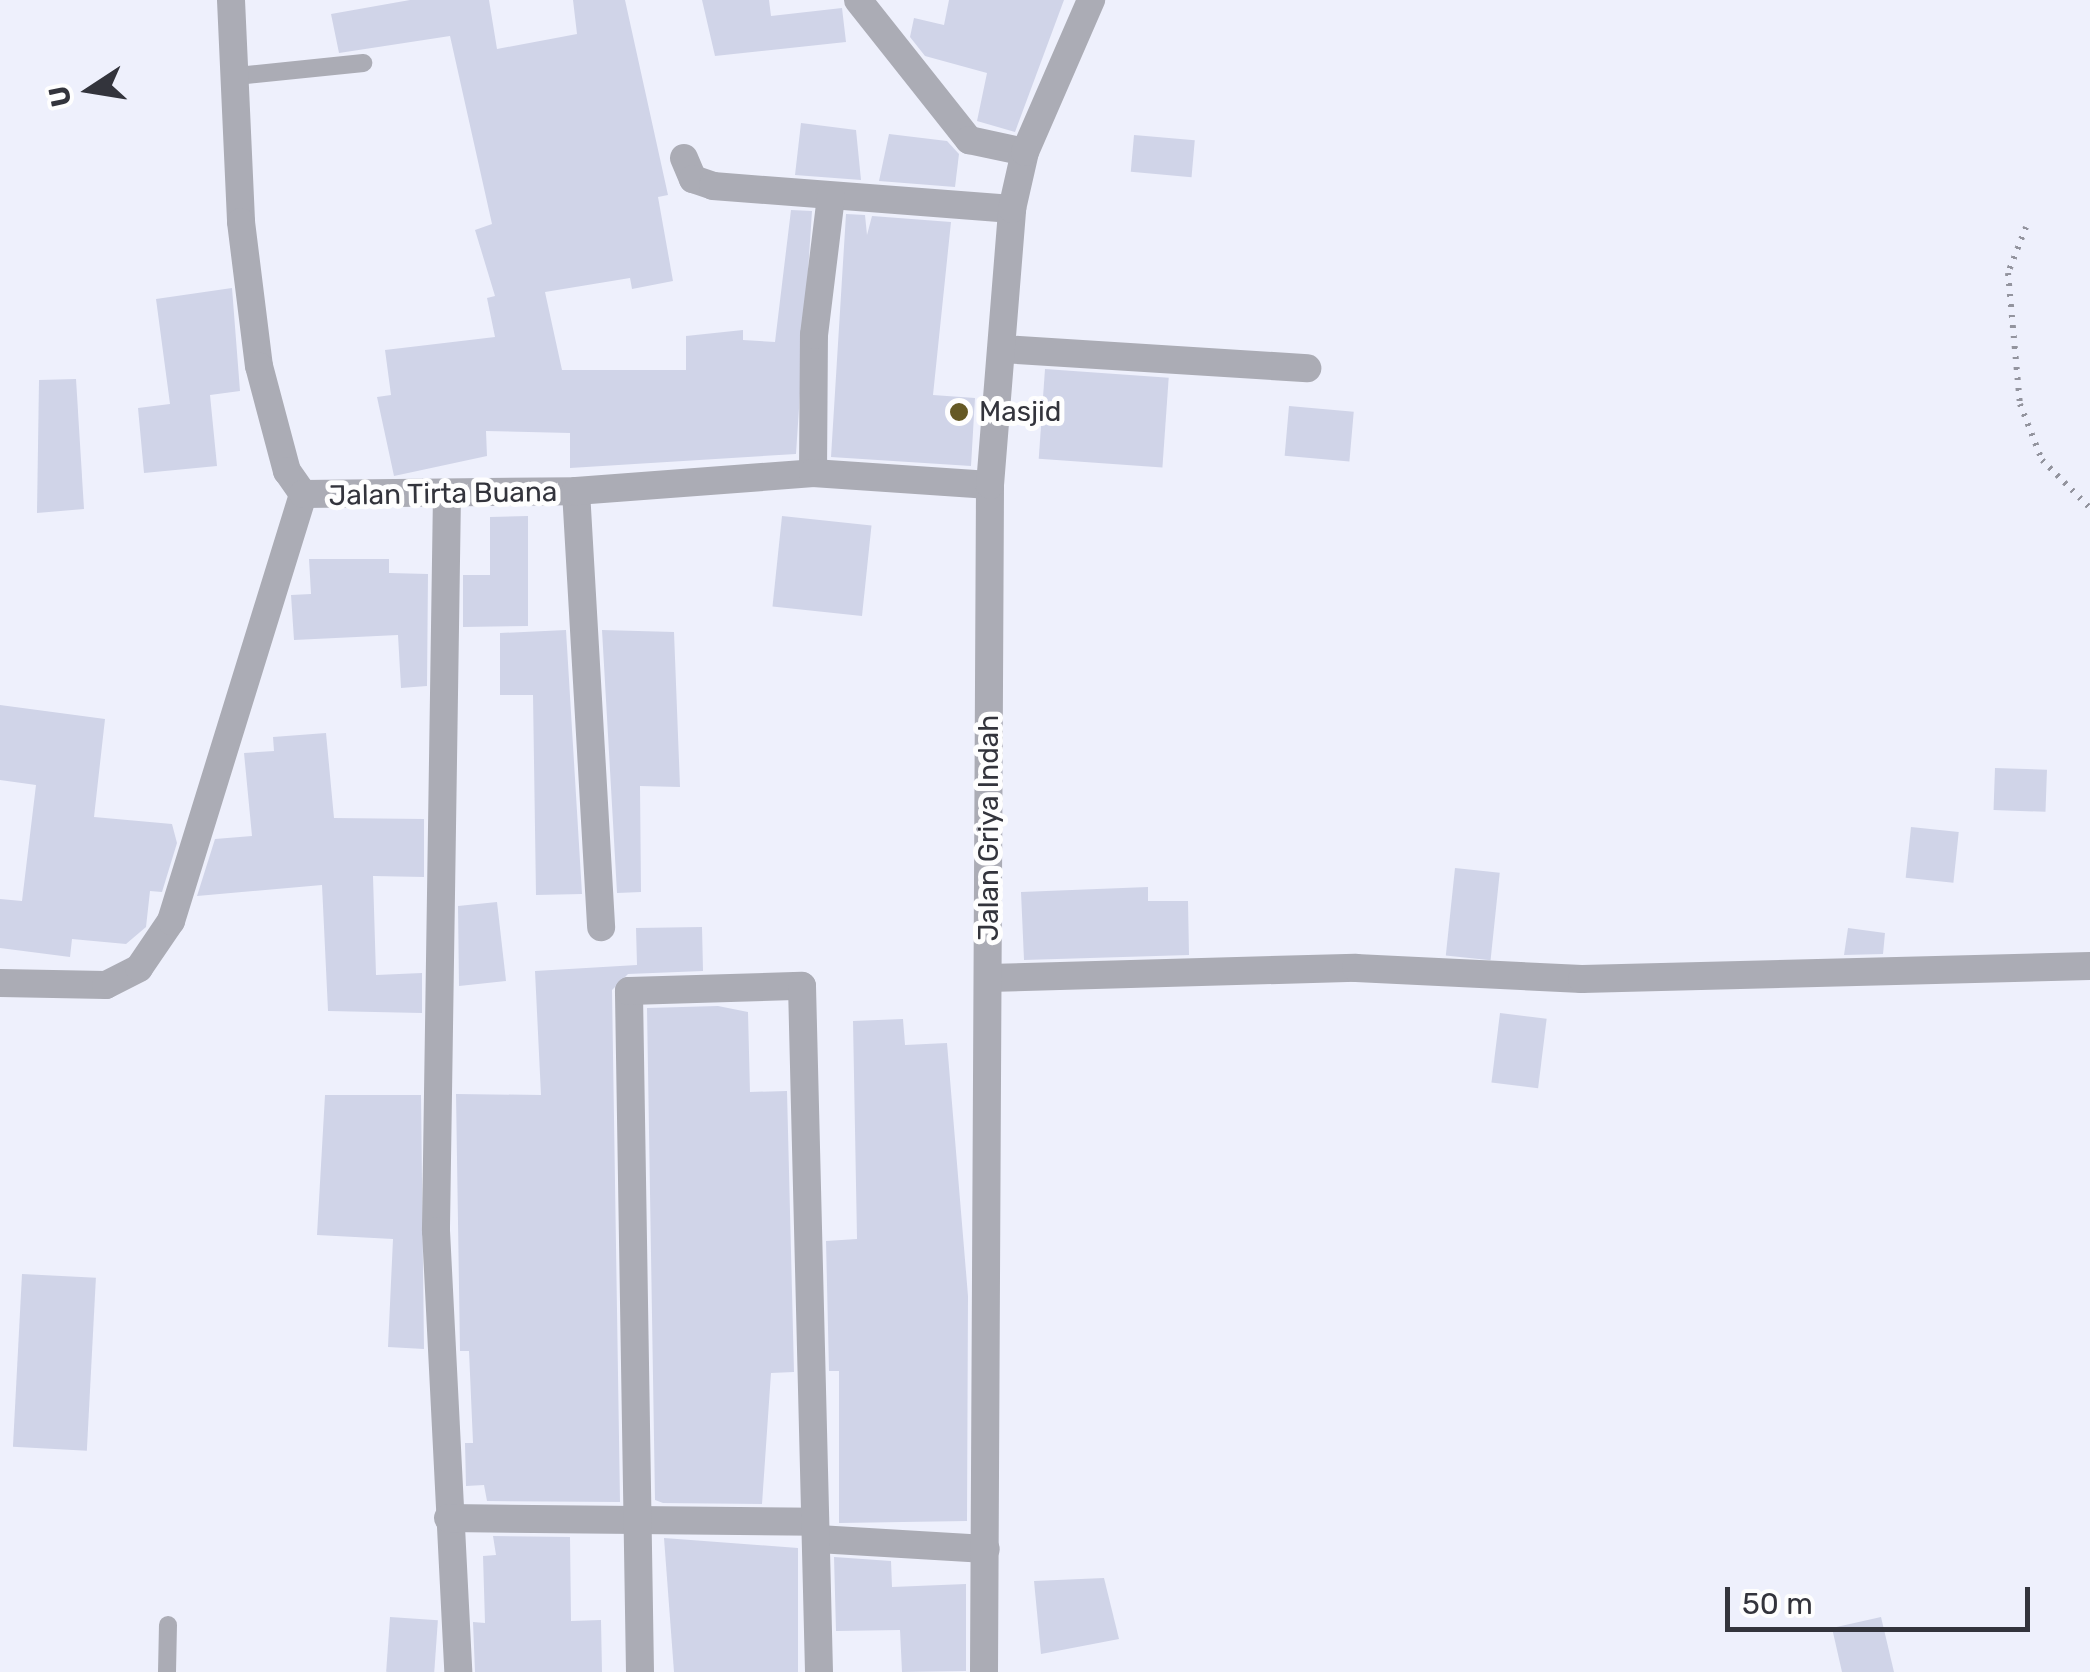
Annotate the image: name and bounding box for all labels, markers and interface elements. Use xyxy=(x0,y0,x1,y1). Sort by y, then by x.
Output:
north arrow xyxy=(40,40,140,140)
text: U xyxy=(42,83,78,110)
place label: Masjid xyxy=(979,395,1062,429)
marker: Masjid xyxy=(948,401,970,423)
street label: Jalan Tirta Buana xyxy=(328,475,558,513)
street label: Jalan Griya Indah xyxy=(972,715,1006,941)
scale bar xyxy=(1730,1567,2035,1629)
text: 50 m xyxy=(1742,1586,1813,1622)

